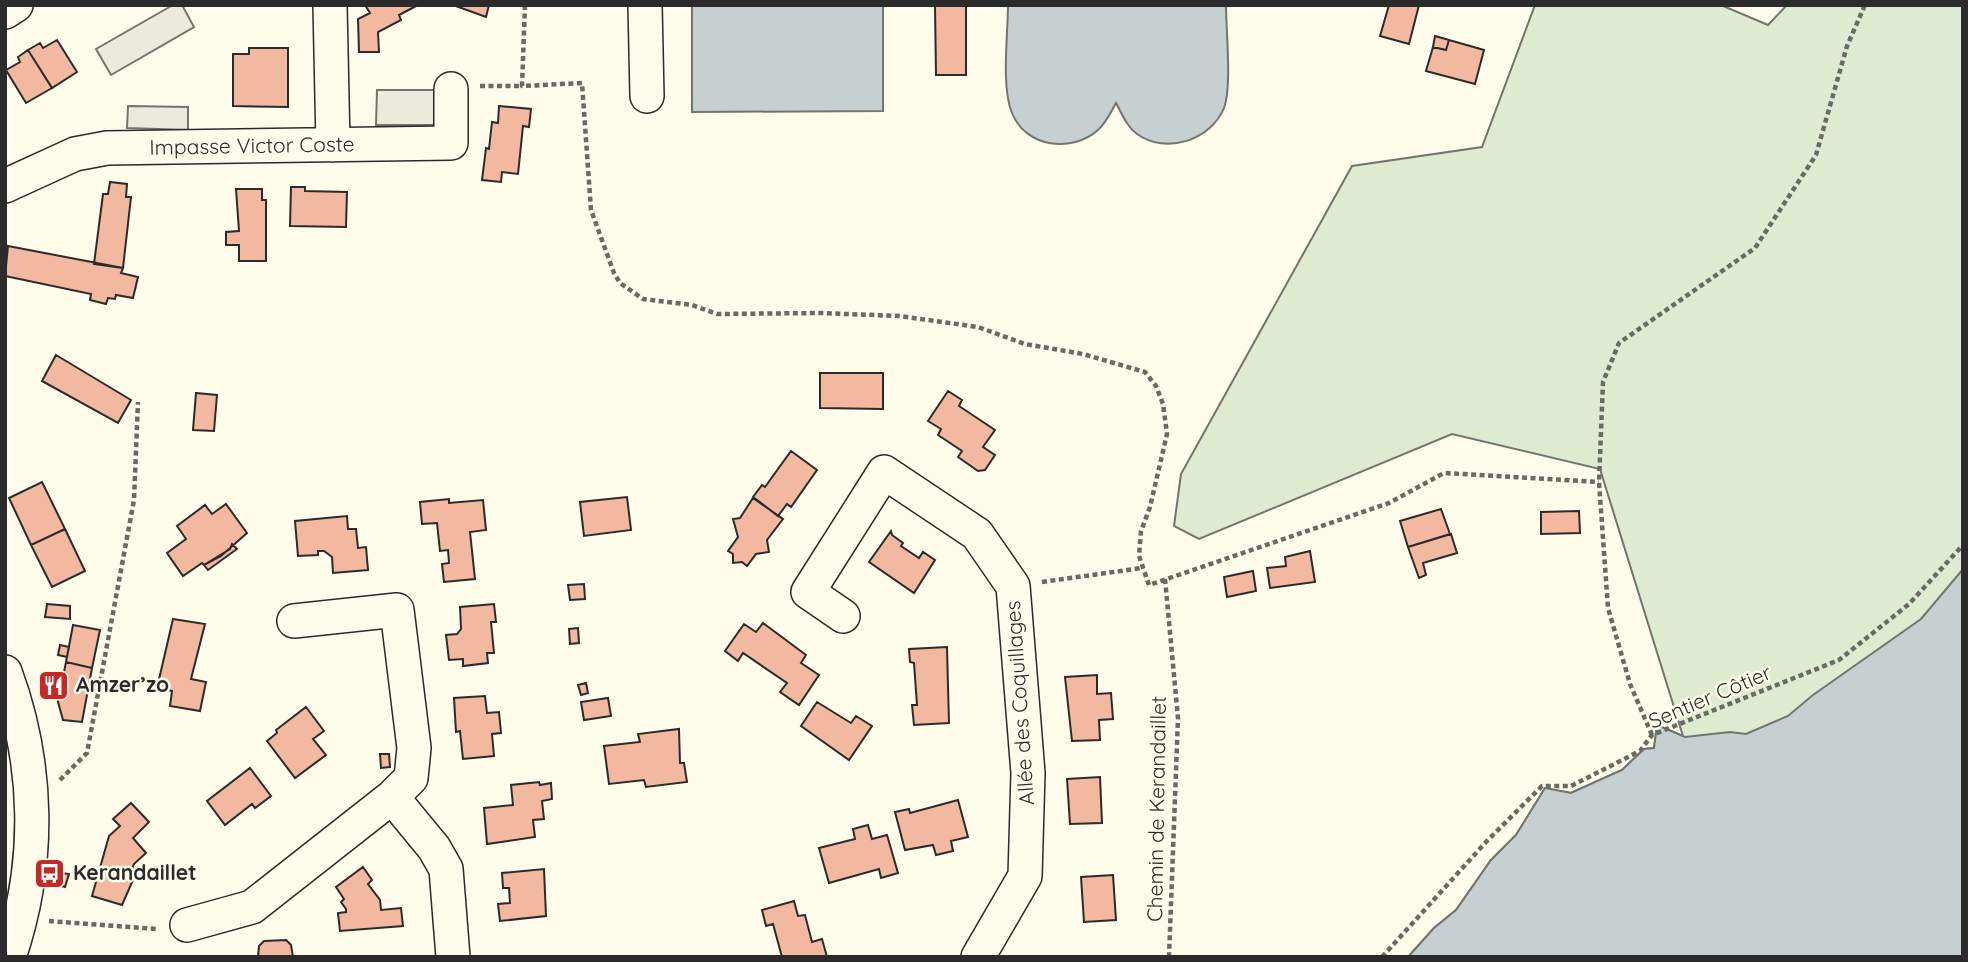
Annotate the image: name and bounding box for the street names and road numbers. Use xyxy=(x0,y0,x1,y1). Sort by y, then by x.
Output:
street label: Impasse Victor Coste xyxy=(149,130,355,160)
street label: Allée des Coquillages xyxy=(999,600,1039,806)
street label: Sentier Côtier xyxy=(1644,659,1775,734)
street label: Chemin de Kerandaillet xyxy=(1141,696,1171,922)

